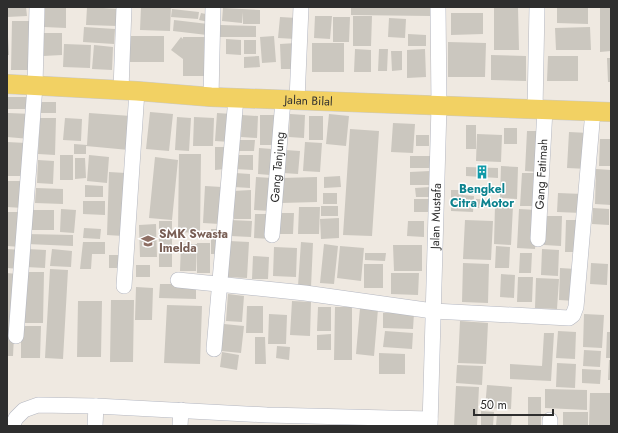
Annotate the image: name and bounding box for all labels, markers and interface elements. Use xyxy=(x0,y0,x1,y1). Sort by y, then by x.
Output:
street label: Jalan Bilal xyxy=(282,91,333,111)
street label: Gang Tanjung xyxy=(266,131,289,203)
street label: Gang Fatimah xyxy=(531,138,552,210)
building icon: Bengkel Citra Motor xyxy=(474,164,490,180)
place label: Bengkel Citra Motor xyxy=(450,180,514,212)
street label: Jalan Mustafa xyxy=(426,183,446,251)
place label: SMK Swasta Imelda xyxy=(159,225,228,257)
school or university icon: SMK Swasta Imelda xyxy=(140,233,156,249)
scale bar xyxy=(474,391,553,417)
text: 50 m xyxy=(480,396,507,414)

